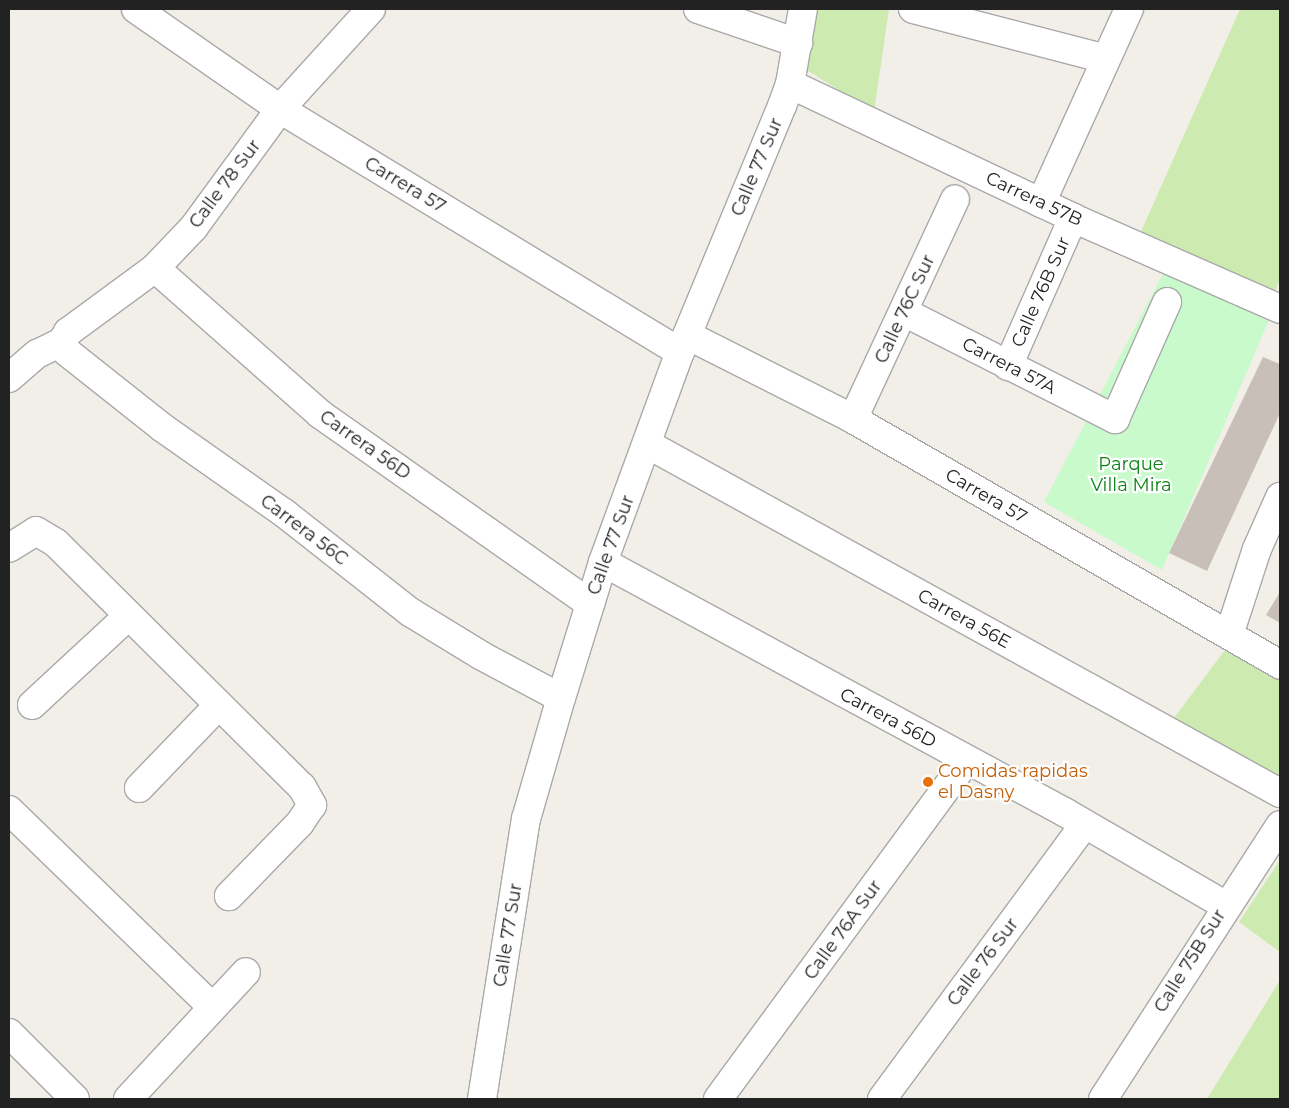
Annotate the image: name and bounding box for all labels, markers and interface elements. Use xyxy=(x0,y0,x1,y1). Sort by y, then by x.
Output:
street label: Calle 77 Sur xyxy=(727,115,787,219)
street label: Calle 78 Sur xyxy=(185,135,265,233)
street label: Carrera 57 xyxy=(361,152,449,218)
street label: Carrera 57B xyxy=(982,167,1086,231)
street label: Calle 76B Sur xyxy=(1007,234,1075,350)
street label: Calle 76C Sur xyxy=(870,251,940,367)
street label: Carrera 57A xyxy=(959,333,1059,399)
street label: Carrera 56D xyxy=(315,406,415,484)
park label: Parque Villa Mira xyxy=(1090,454,1172,496)
street label: Carrera 57 xyxy=(941,464,1031,528)
street label: Carrera 56C xyxy=(256,490,352,570)
street label: Calle 77 Sur xyxy=(583,492,639,598)
street label: Carrera 56E xyxy=(914,585,1014,653)
street label: Carrera 56D xyxy=(836,684,940,752)
place label: Comidas rapidas el Dasny xyxy=(938,761,1088,804)
marker: Comidas rapidas el Dasny xyxy=(922,776,934,788)
street label: Calle 76A Sur xyxy=(800,876,886,984)
street label: Calle 77 Sur xyxy=(489,882,527,988)
street label: Calle 75B Sur xyxy=(1150,905,1230,1017)
street label: Calle 76 Sur xyxy=(943,914,1023,1010)

